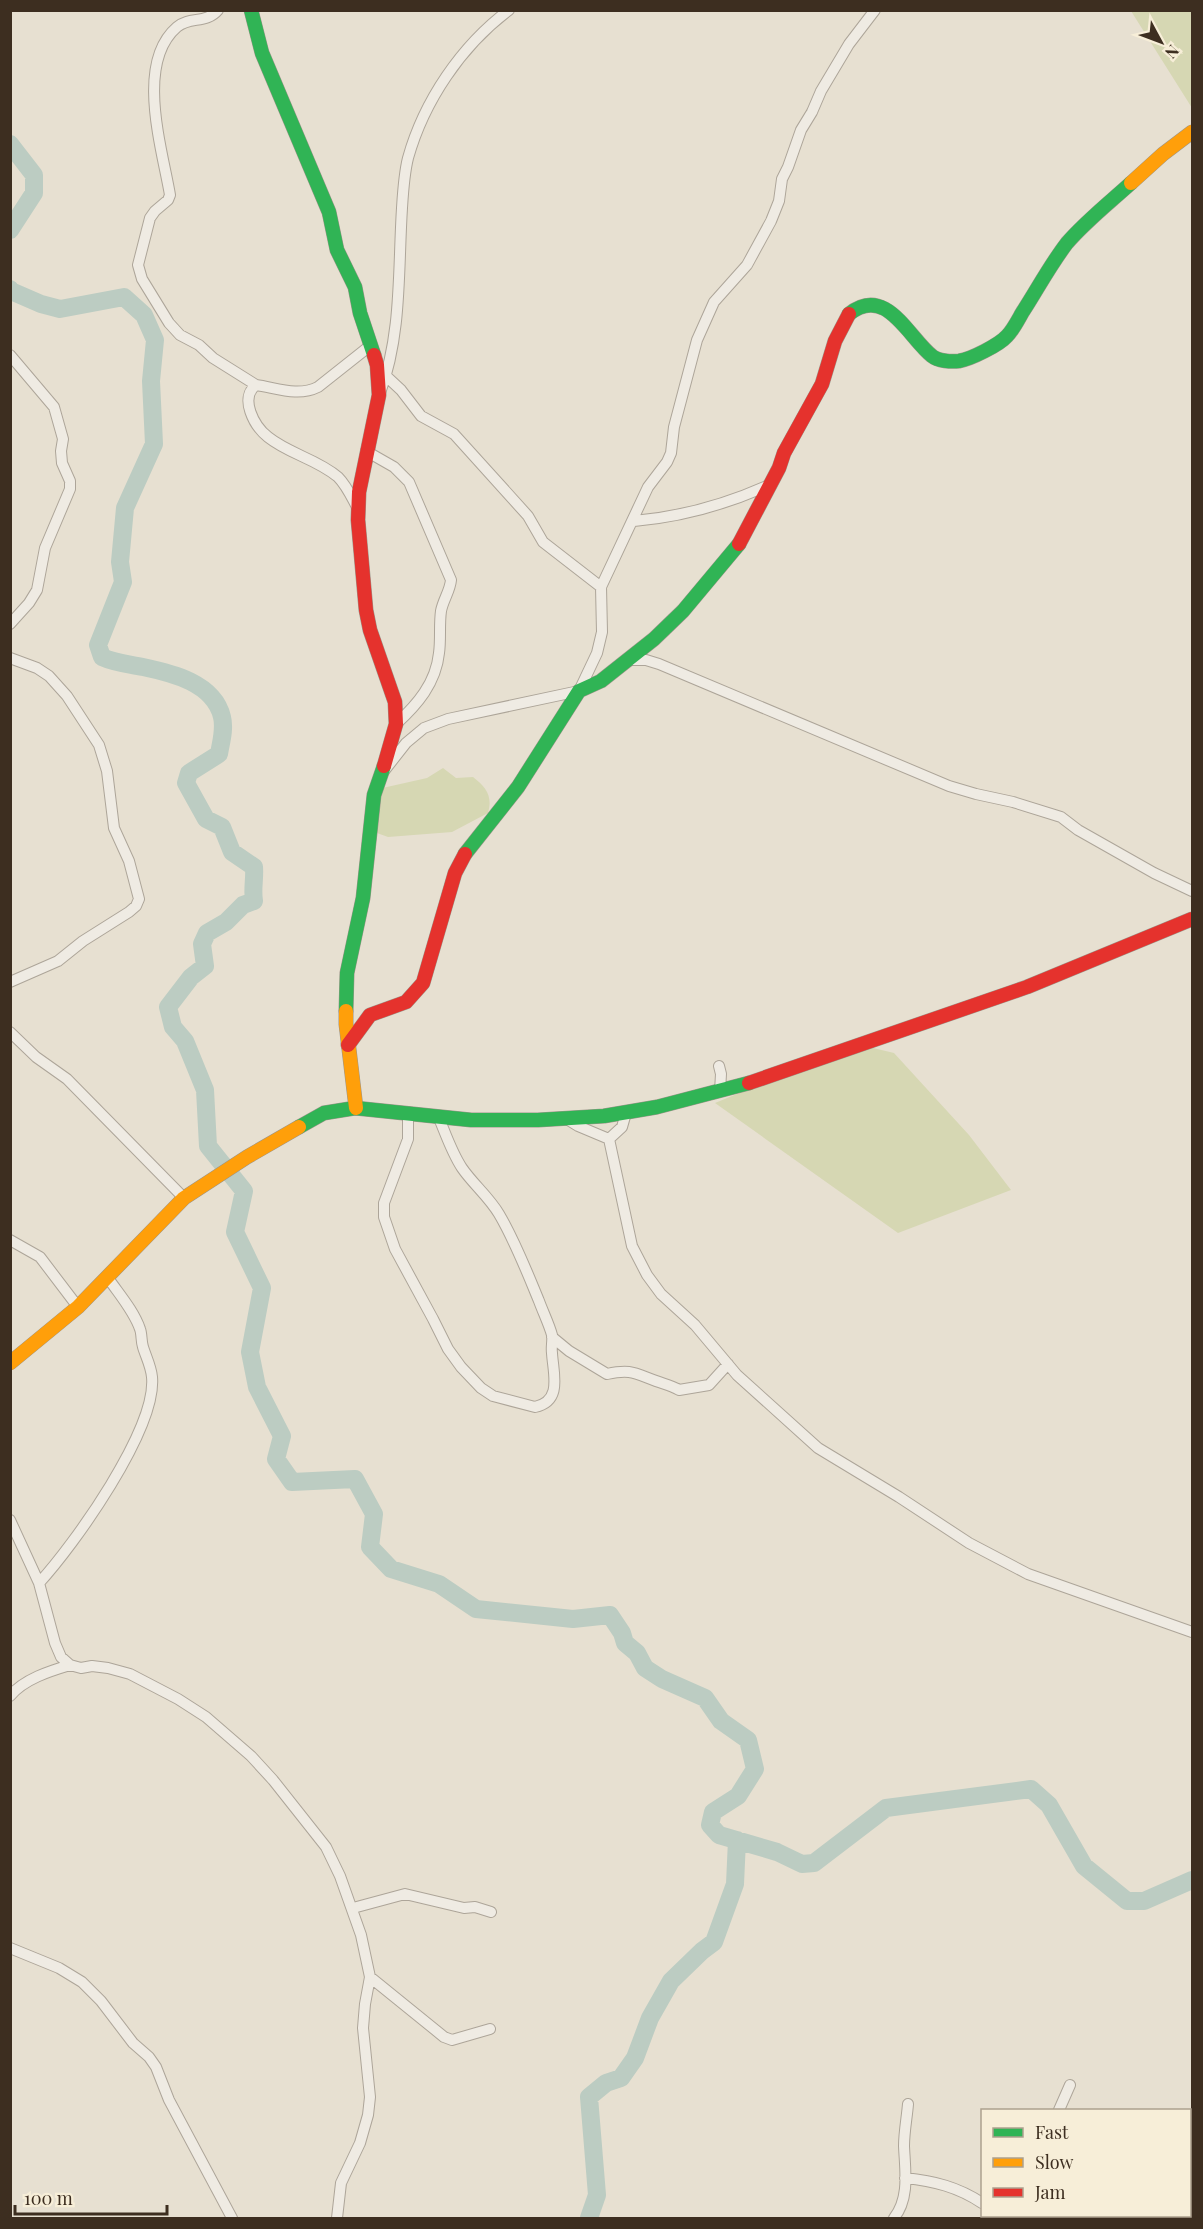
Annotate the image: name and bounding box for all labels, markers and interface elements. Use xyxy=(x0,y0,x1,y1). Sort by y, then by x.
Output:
north arrow xyxy=(1131,12,1191,72)
text: N xyxy=(1161,41,1184,64)
legend xyxy=(981,2109,1191,2217)
text: Fast xyxy=(1035,2120,1069,2144)
text: Slow xyxy=(1035,2150,1073,2174)
scale bar xyxy=(15,2178,166,2216)
text: Jam xyxy=(1034,2180,1065,2204)
text: 100 m xyxy=(24,2186,73,2210)

